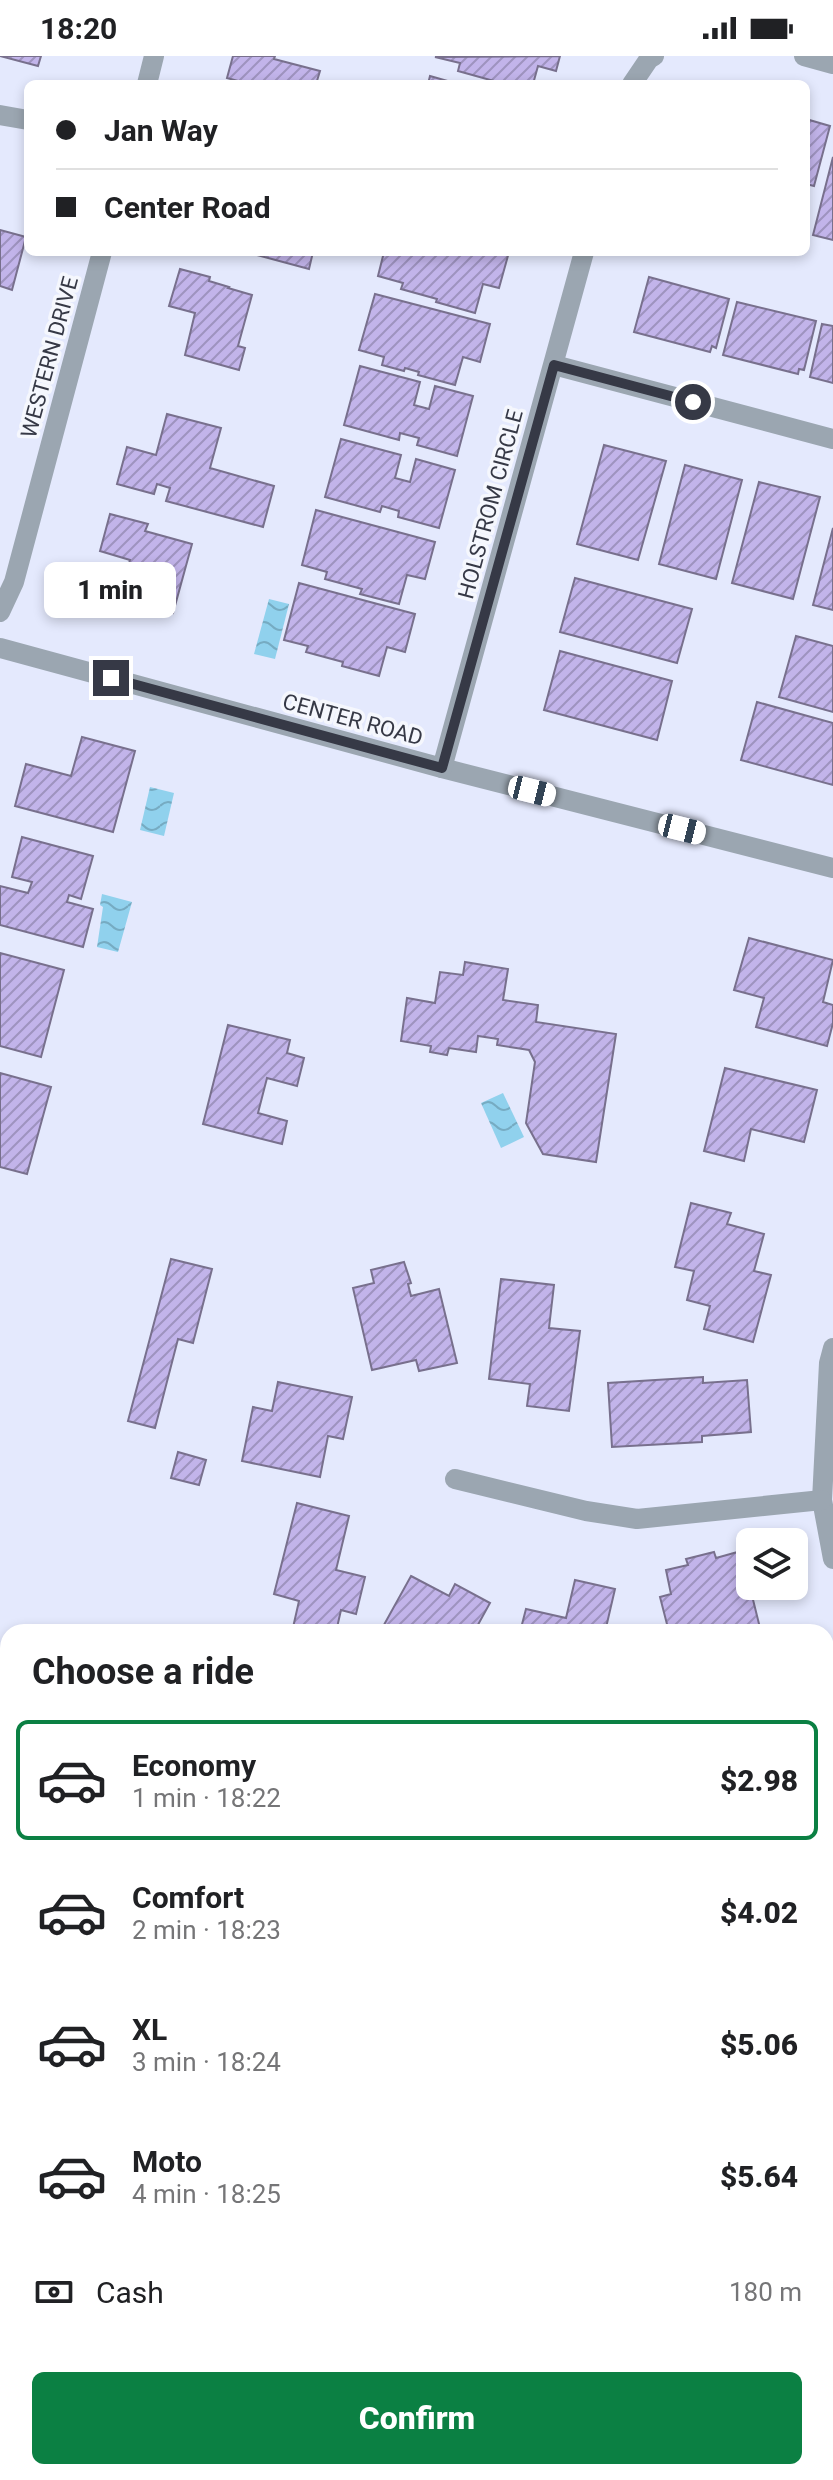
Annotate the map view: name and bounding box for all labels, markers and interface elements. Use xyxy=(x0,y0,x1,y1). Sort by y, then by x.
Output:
text: 18:20 xyxy=(40,11,117,46)
text: Jan Way xyxy=(104,113,218,148)
text: Center Road xyxy=(104,190,271,225)
street label: WESTERN DRIVE xyxy=(16,274,83,440)
route start xyxy=(675,384,711,420)
street label: HOLSTROM CIRCLE xyxy=(453,407,528,601)
callout: 1 min xyxy=(45,562,177,618)
text: 1 min xyxy=(77,575,143,605)
route end xyxy=(93,660,129,696)
street label: CENTER ROAD xyxy=(280,689,426,750)
car xyxy=(506,774,558,808)
car xyxy=(656,812,708,846)
map controls xyxy=(736,1528,808,1600)
button: layers xyxy=(736,1528,808,1600)
text: Choose a ride xyxy=(32,1651,254,1693)
icon: car xyxy=(36,1744,108,1816)
text: Economy xyxy=(132,1748,256,1783)
text: $2.98 xyxy=(720,1763,798,1798)
text: 1 min · 18:22 xyxy=(132,1783,281,1813)
icon: car xyxy=(36,1876,108,1948)
text: Comfort xyxy=(132,1880,244,1915)
text: $4.02 xyxy=(720,1895,798,1930)
text: 2 min · 18:23 xyxy=(132,1915,281,1945)
icon: car xyxy=(36,2008,108,2080)
text: XL xyxy=(132,2012,167,2047)
text: $5.06 xyxy=(720,2027,798,2062)
text: 3 min · 18:24 xyxy=(132,2047,281,2077)
icon: car xyxy=(36,2140,108,2212)
text: Moto xyxy=(132,2144,202,2179)
text: $5.64 xyxy=(720,2159,798,2194)
text: 4 min · 18:25 xyxy=(132,2179,281,2209)
icon: cash xyxy=(32,2270,76,2314)
text: Cash xyxy=(96,2275,164,2310)
text: 180 m xyxy=(729,2277,802,2307)
button: Confirm xyxy=(32,2372,802,2464)

